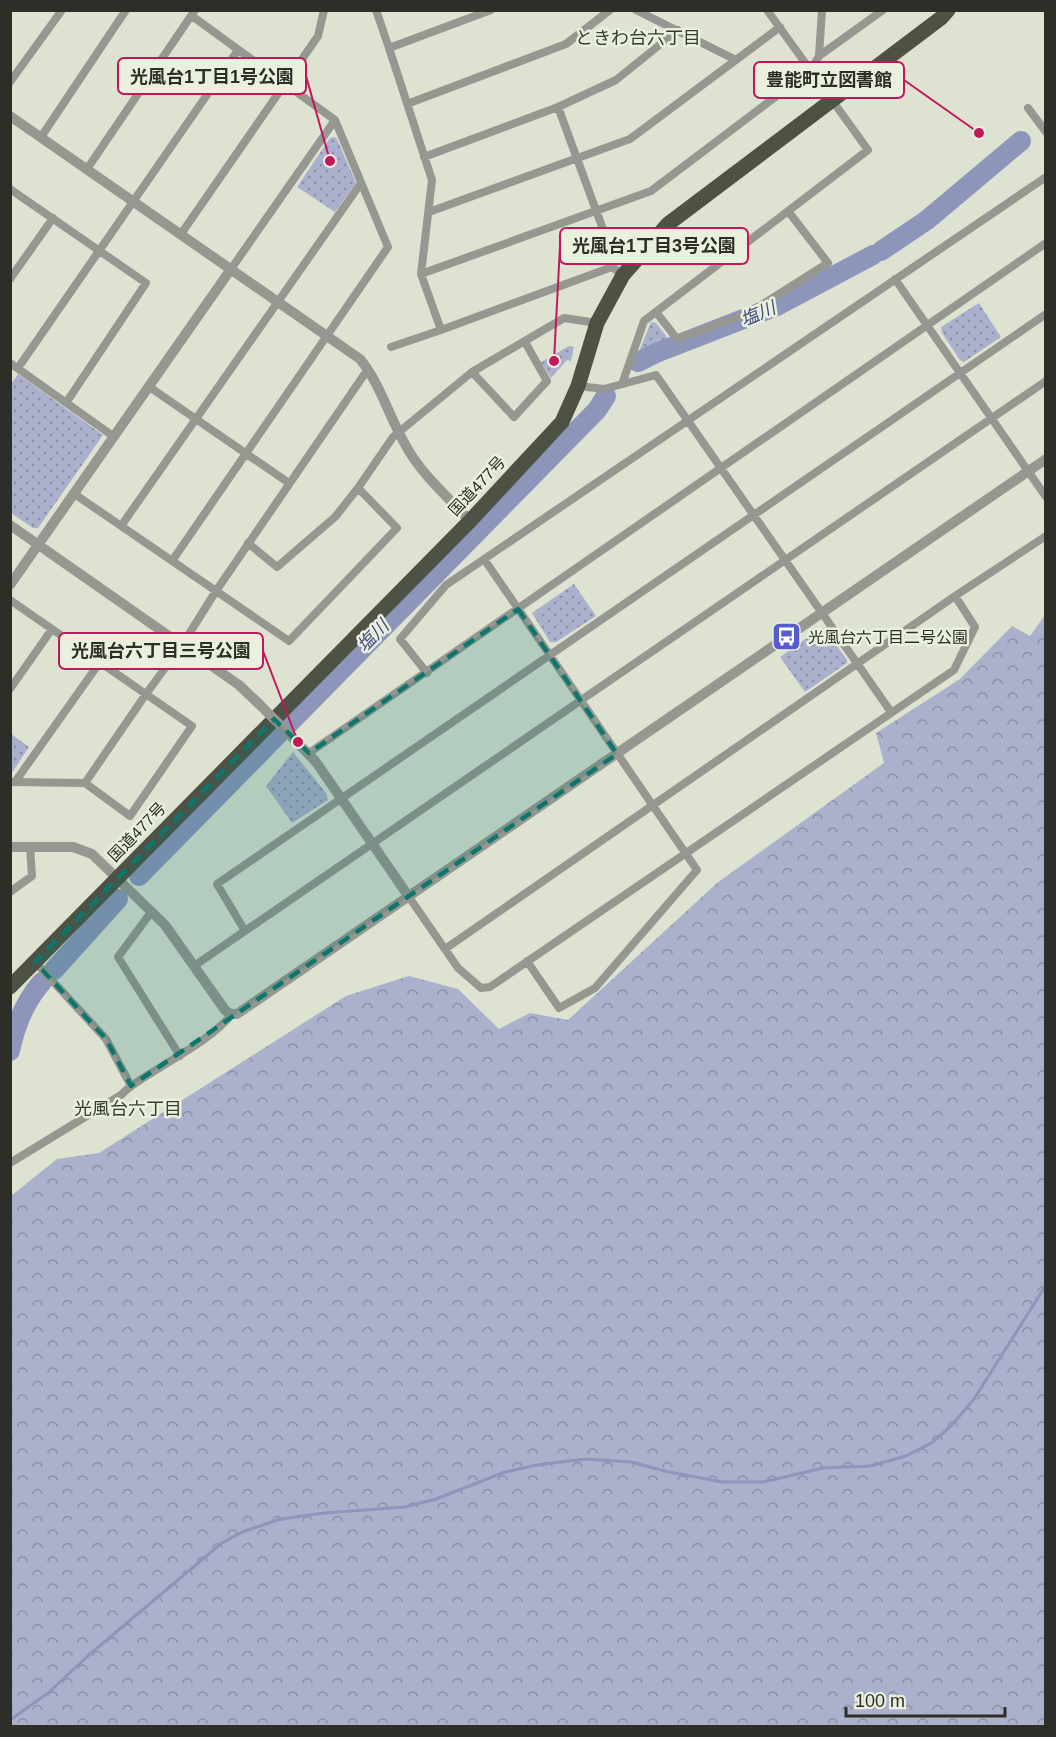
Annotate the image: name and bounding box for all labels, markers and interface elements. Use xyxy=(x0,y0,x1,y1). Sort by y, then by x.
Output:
district label: ときわ台六丁目 xyxy=(575,28,701,48)
callout: 光風台1丁目1号公園 xyxy=(118,58,306,94)
callout: 豊能町立図書館 xyxy=(754,62,904,98)
text: 光風台1丁目1号公園 xyxy=(130,67,294,87)
text: 豊能町立図書館 xyxy=(766,70,892,90)
callout: 光風台1丁目3号公園 xyxy=(560,228,748,264)
text: 光風台1丁目3号公園 xyxy=(572,236,736,256)
water label: 塩川 xyxy=(738,297,780,330)
street label: 国道477号 xyxy=(445,453,509,519)
water label: 塩川 xyxy=(353,615,394,656)
bus stop icon: 光風台六丁目二号公園 xyxy=(771,621,803,653)
place label: 光風台六丁目二号公園 xyxy=(808,629,968,646)
callout: 光風台六丁目三号公園 xyxy=(59,633,263,669)
text: 光風台六丁目三号公園 xyxy=(71,641,251,661)
street label: 国道477号 xyxy=(105,799,169,865)
district label: 光風台六丁目 xyxy=(74,1099,182,1119)
scale bar xyxy=(846,1680,1005,1718)
text: 100 m xyxy=(855,1691,905,1711)

